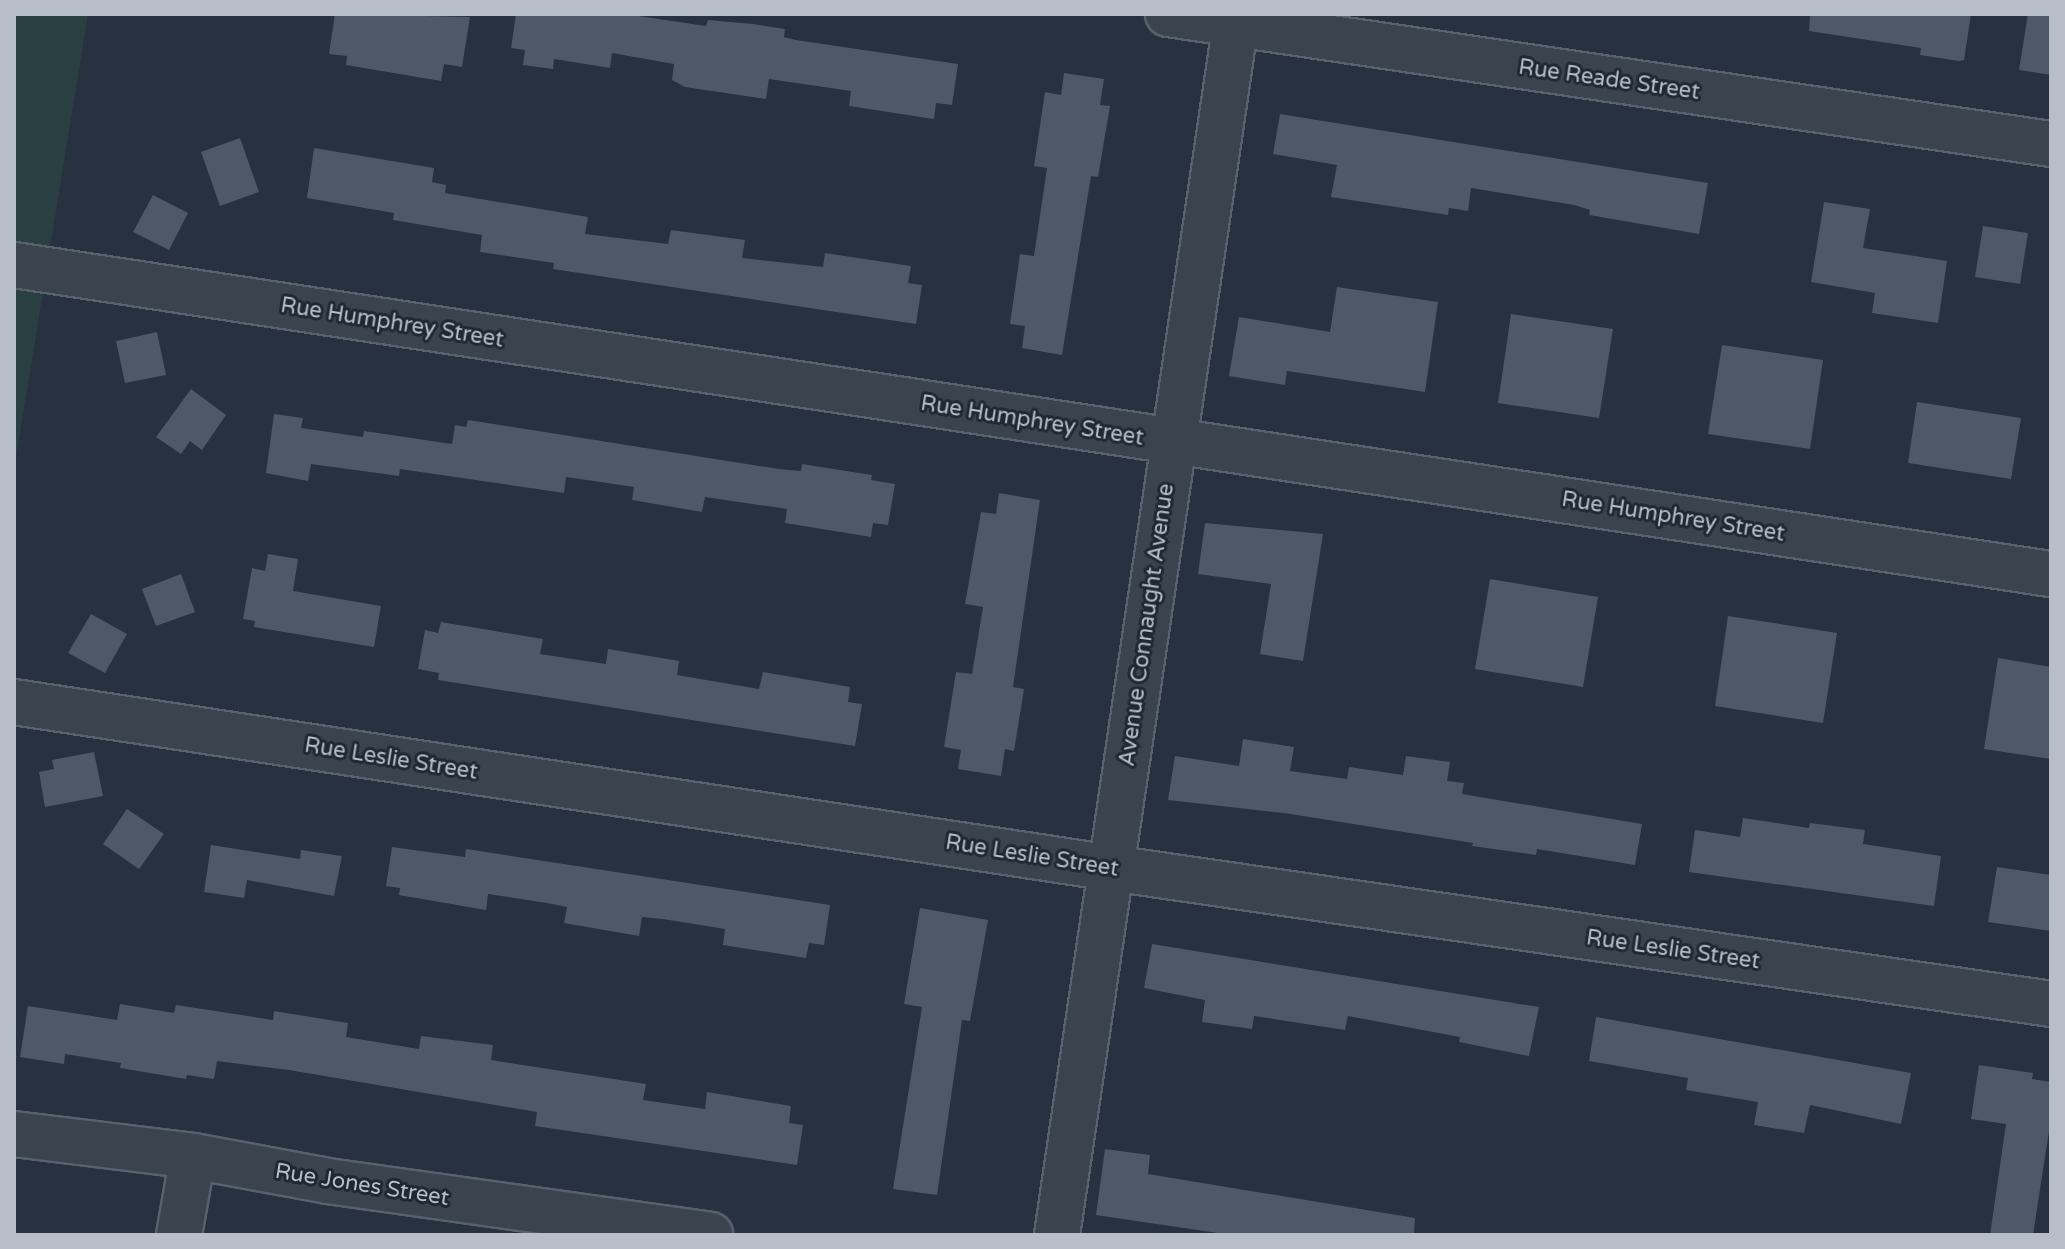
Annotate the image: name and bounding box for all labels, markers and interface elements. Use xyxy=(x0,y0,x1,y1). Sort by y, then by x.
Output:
street label: Rue Reade Street xyxy=(1517,54,1701,106)
street label: Rue Humphrey Street xyxy=(279,292,505,354)
street label: Rue Humphrey Street xyxy=(919,390,1145,452)
street label: Avenue Connaught Avenue xyxy=(1114,482,1180,768)
street label: Rue Humphrey Street xyxy=(1560,486,1786,548)
street label: Rue Leslie Street xyxy=(303,732,479,786)
street label: Rue Leslie Street xyxy=(944,829,1120,883)
street label: Rue Leslie Street xyxy=(1585,925,1761,975)
street label: Rue Jones Street xyxy=(273,1158,451,1212)

